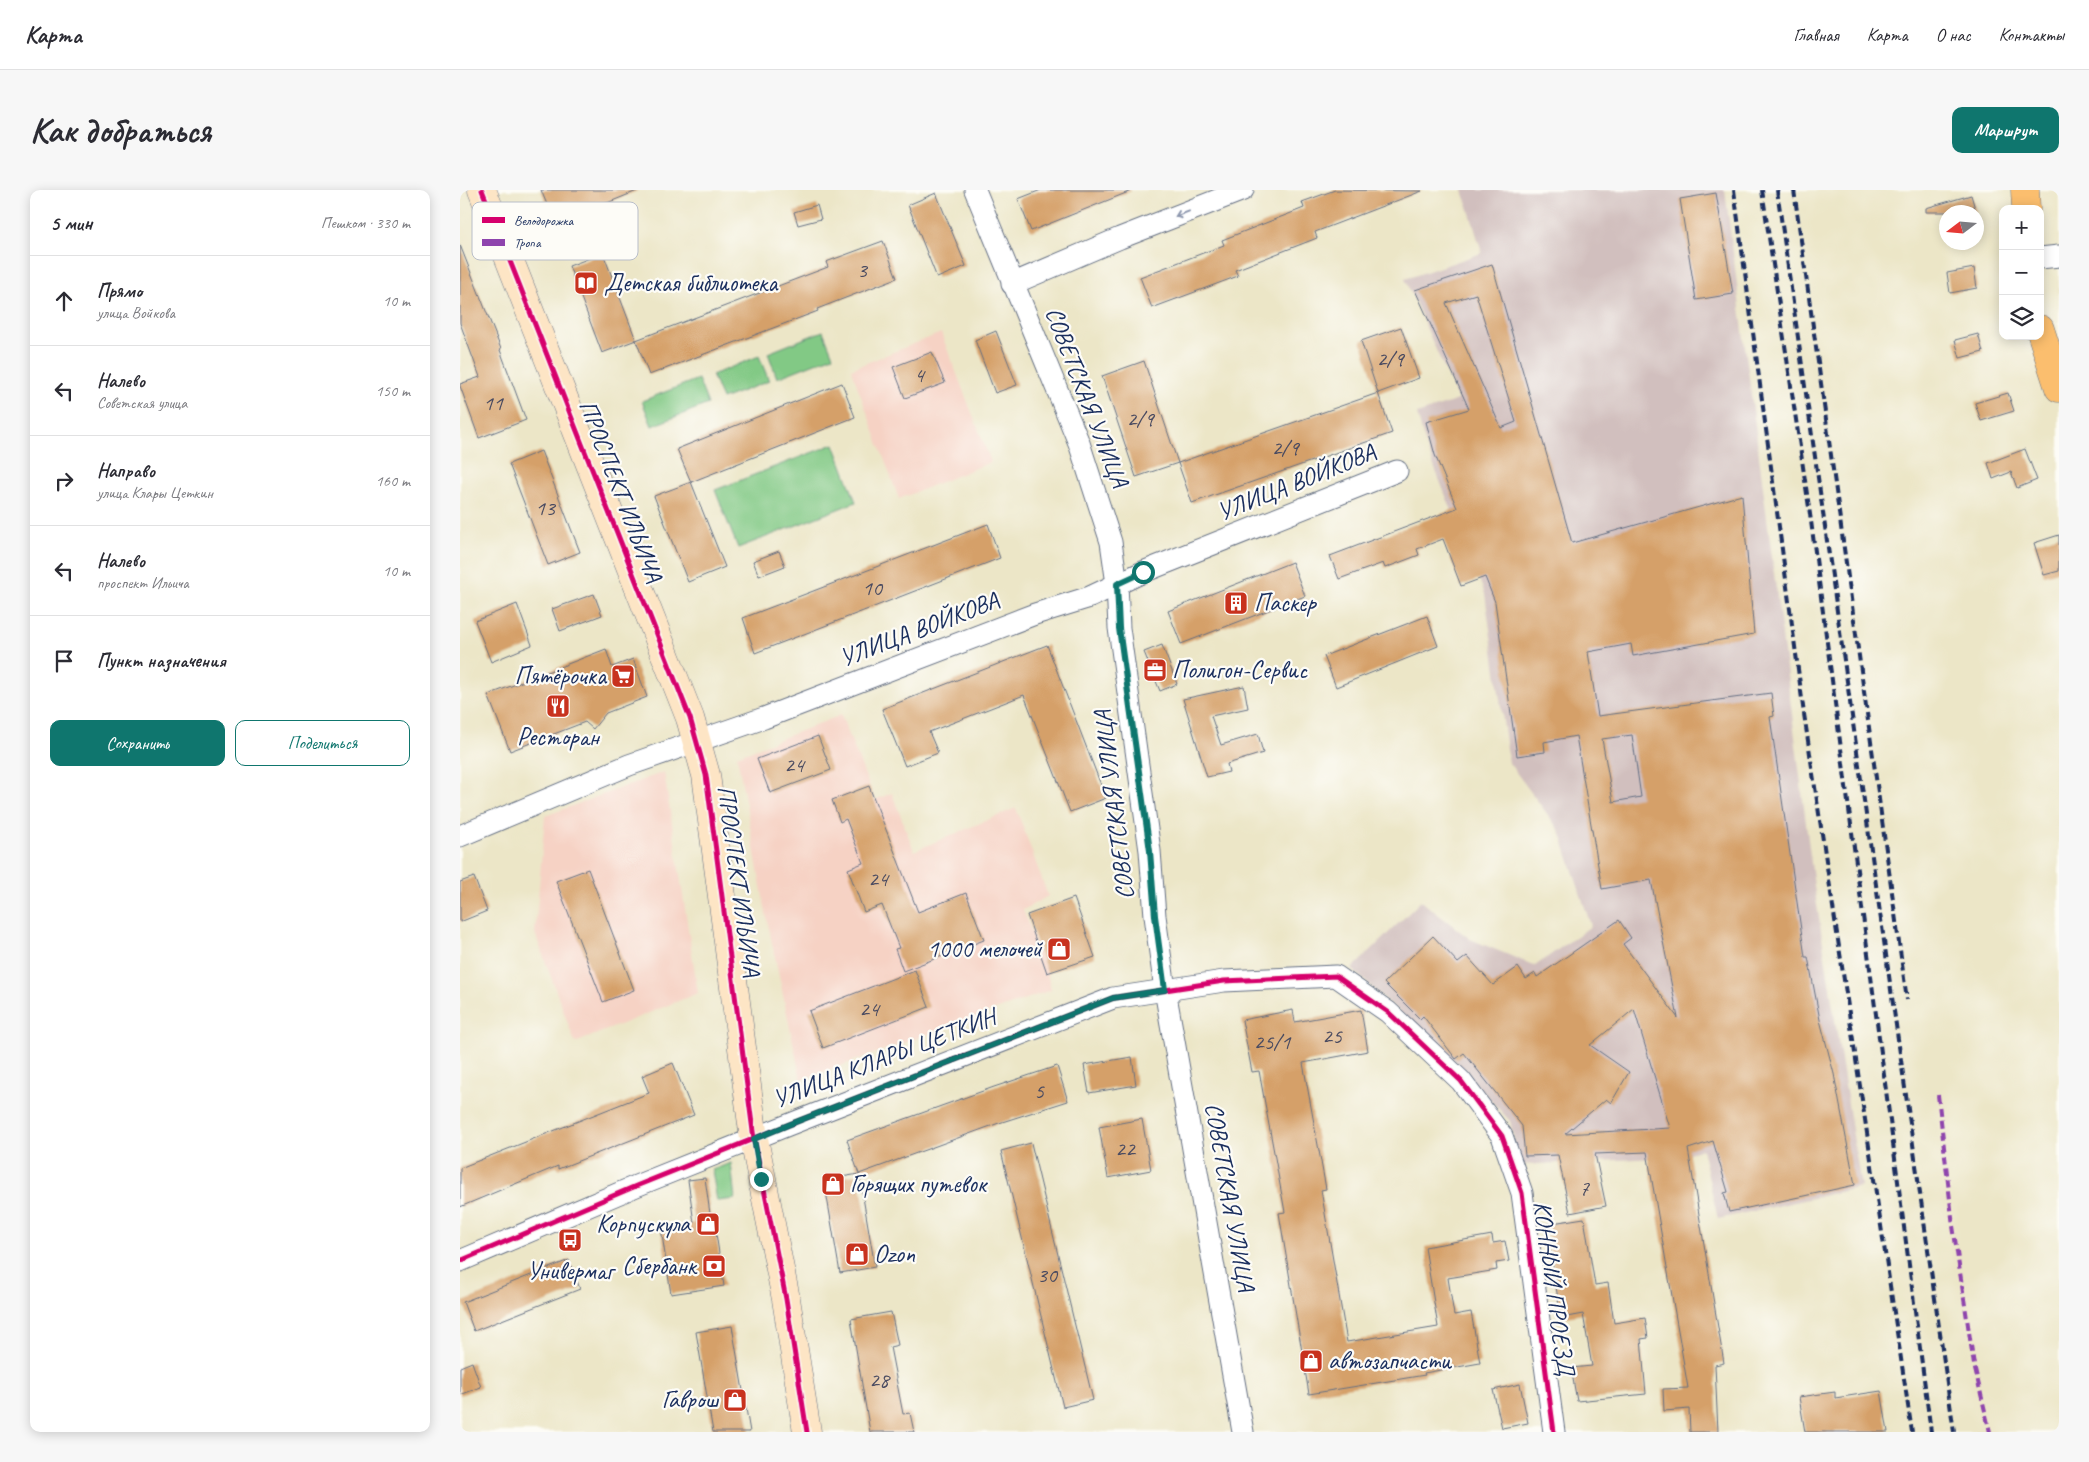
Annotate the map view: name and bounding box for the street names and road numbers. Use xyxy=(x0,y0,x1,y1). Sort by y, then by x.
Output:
street label: СОВЕТСКАЯ УЛИЦА xyxy=(1038,302,1137,493)
street label: ПРОСПЕКТ ИЛЬИЧА xyxy=(572,395,671,587)
street label: УЛИЦА ВОЙКОВА xyxy=(1212,436,1380,528)
street label: УЛИЦА ВОЙКОВА xyxy=(835,584,1004,674)
street label: СОВЕТСКАЯ УЛИЦА xyxy=(1086,707,1141,902)
street label: ПРОСПЕКТ ИЛЬИЧА xyxy=(710,783,768,979)
street label: УЛИЦА КЛАРЫ ЦЕТКИН xyxy=(768,999,1003,1115)
street label: СОВЕТСКАЯ УЛИЦА xyxy=(1198,1100,1263,1295)
street label: КОННЫЙ ПРОЕЗД xyxy=(1526,1199,1582,1379)

